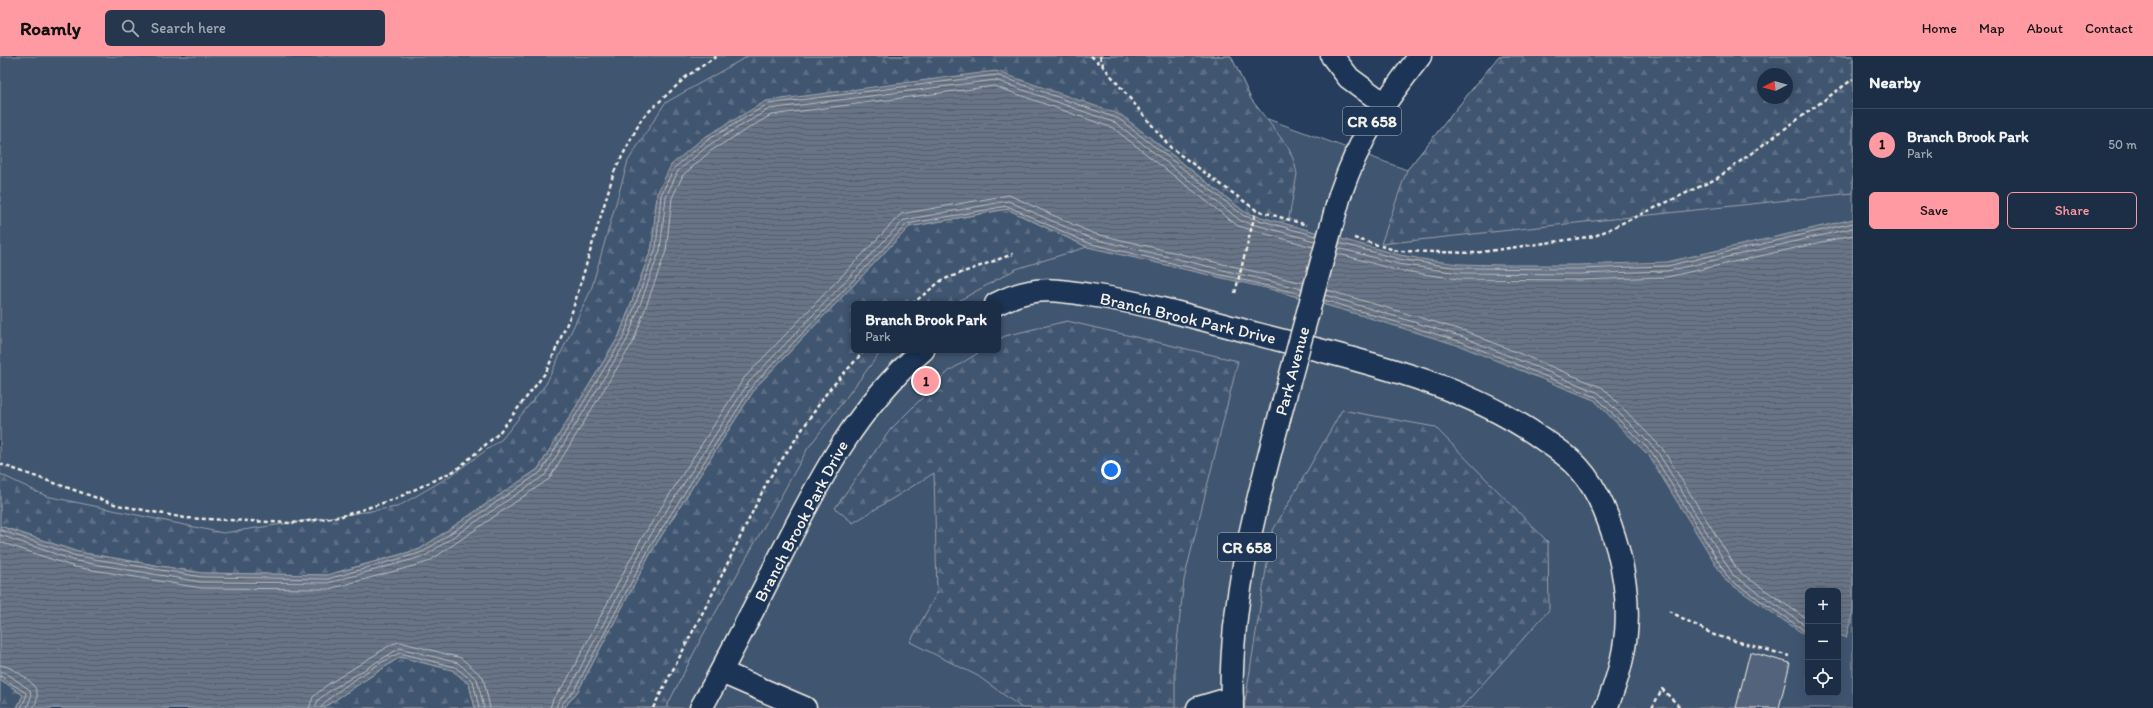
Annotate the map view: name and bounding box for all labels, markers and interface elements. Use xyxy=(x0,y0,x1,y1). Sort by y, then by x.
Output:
search box xyxy=(105,10,385,46)
text: Roamly xyxy=(20,17,81,40)
icon: search xyxy=(119,17,141,39)
text: Search here xyxy=(151,19,226,37)
text: Home xyxy=(1922,20,1957,37)
text: Map xyxy=(1979,20,2005,37)
text: About xyxy=(2027,20,2063,37)
text: Contact xyxy=(2085,20,2133,37)
north arrow xyxy=(1757,68,1793,104)
text: Nearby xyxy=(1869,72,1921,92)
road number: CR 658 xyxy=(1343,107,1401,135)
text: Branch Brook Park xyxy=(1907,128,2029,146)
text: 1 xyxy=(1879,137,1885,152)
text: 50 m xyxy=(2108,137,2137,152)
text: Park xyxy=(1907,146,1933,161)
button: Save xyxy=(1869,192,1999,229)
button: Share xyxy=(2007,192,2137,229)
street label: Branch Brook Park Drive xyxy=(1098,288,1278,348)
popup xyxy=(851,301,1001,353)
text: Branch Brook Park xyxy=(865,311,987,329)
street label: Park Avenue xyxy=(1271,324,1313,418)
text: Park xyxy=(865,329,891,344)
pin: 1 xyxy=(913,366,939,396)
street label: Branch Brook Park Drive xyxy=(750,437,852,605)
your location xyxy=(1101,460,1121,480)
road number: CR 658 xyxy=(1218,533,1276,561)
map controls xyxy=(1805,588,1841,696)
button: + xyxy=(1805,588,1841,624)
button: − xyxy=(1805,624,1841,660)
button: locate xyxy=(1805,660,1841,696)

